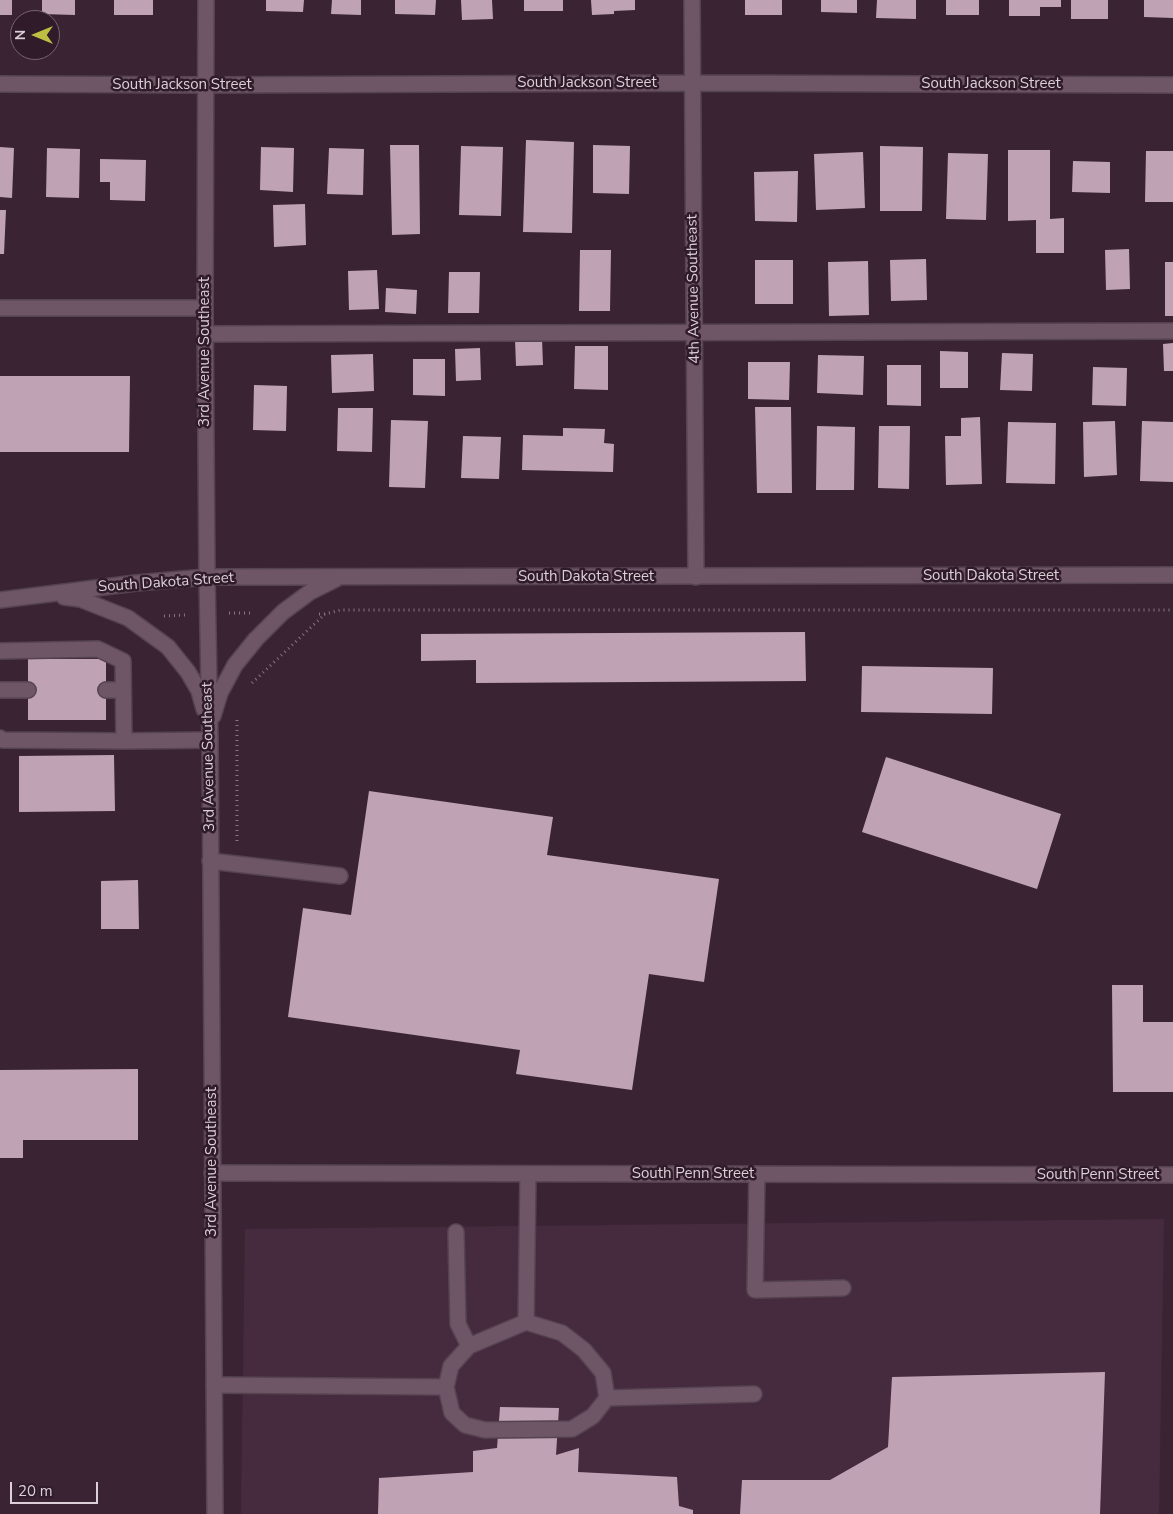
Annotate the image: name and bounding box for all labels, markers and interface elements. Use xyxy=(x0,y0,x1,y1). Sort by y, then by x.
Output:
north arrow xyxy=(10,10,60,60)
text: N xyxy=(11,30,30,40)
street label: South Jackson Street xyxy=(517,74,657,92)
street label: South Jackson Street xyxy=(921,75,1061,93)
street label: South Jackson Street xyxy=(112,76,252,94)
street label: 4th Avenue Southeast xyxy=(684,214,704,364)
street label: 3rd Avenue Southeast xyxy=(196,277,214,427)
street label: South Dakota Street xyxy=(923,567,1059,585)
street label: South Dakota Street xyxy=(518,568,654,586)
street label: South Dakota Street xyxy=(97,569,235,597)
street label: 3rd Avenue Southeast xyxy=(199,682,219,832)
street label: 3rd Avenue Southeast xyxy=(203,1087,221,1237)
street label: South Penn Street xyxy=(632,1165,754,1183)
street label: South Penn Street xyxy=(1037,1166,1159,1184)
scale bar xyxy=(12,1472,100,1504)
text: 20 m xyxy=(18,1481,53,1501)

